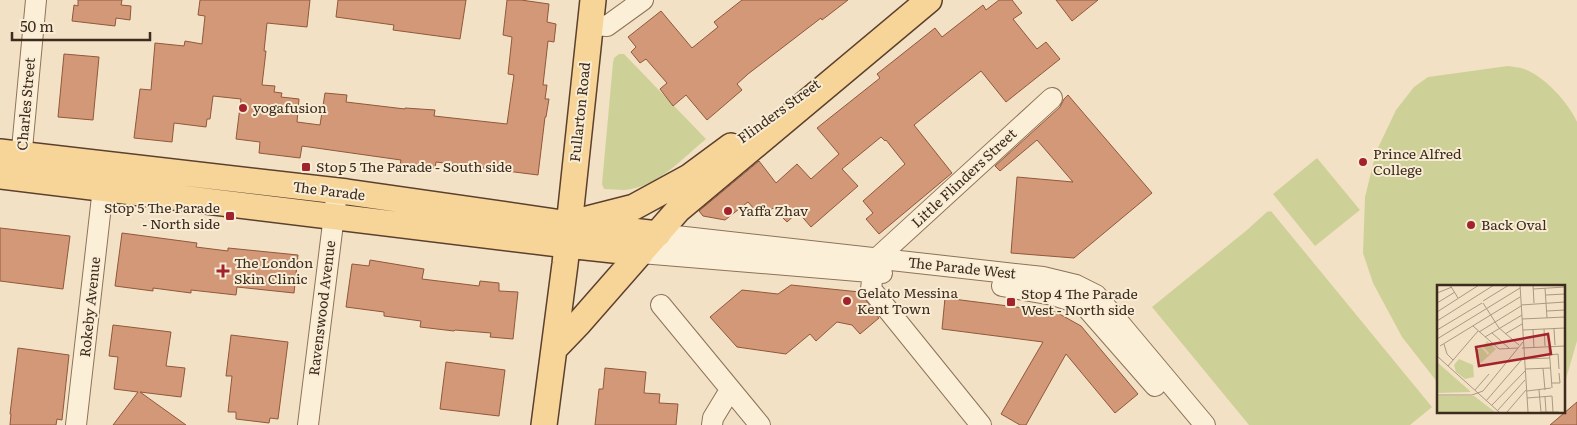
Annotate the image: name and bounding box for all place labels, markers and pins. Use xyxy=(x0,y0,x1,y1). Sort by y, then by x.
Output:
place label: yogafusion xyxy=(253,97,327,117)
marker: yogafusion xyxy=(237,102,249,114)
place label: Prince Alfred College xyxy=(1373,143,1462,179)
place label: Stop 5 The Parade - South side xyxy=(316,156,512,176)
marker: Prince Alfred College xyxy=(1357,156,1369,168)
marker: Stop 5 The Parade - South side xyxy=(300,161,312,173)
place label: Stop 5 The Parade - North side xyxy=(104,197,220,233)
place label: Yaffa Zhav xyxy=(738,200,809,220)
marker: Yaffa Zhav xyxy=(722,205,734,217)
marker: Stop 5 The Parade - North side xyxy=(224,210,236,222)
place label: Back Oval xyxy=(1481,214,1547,234)
marker: Back Oval xyxy=(1465,219,1477,231)
place label: The London Skin Clinic xyxy=(234,252,313,288)
marker: The London Skin Clinic xyxy=(216,264,230,278)
place label: Gelato Messina Kent Town xyxy=(857,282,958,318)
place label: Stop 4 The Parade West - North side xyxy=(1021,283,1138,319)
marker: Gelato Messina Kent Town xyxy=(841,295,853,307)
marker: Stop 4 The Parade West - North side xyxy=(1005,296,1017,308)

